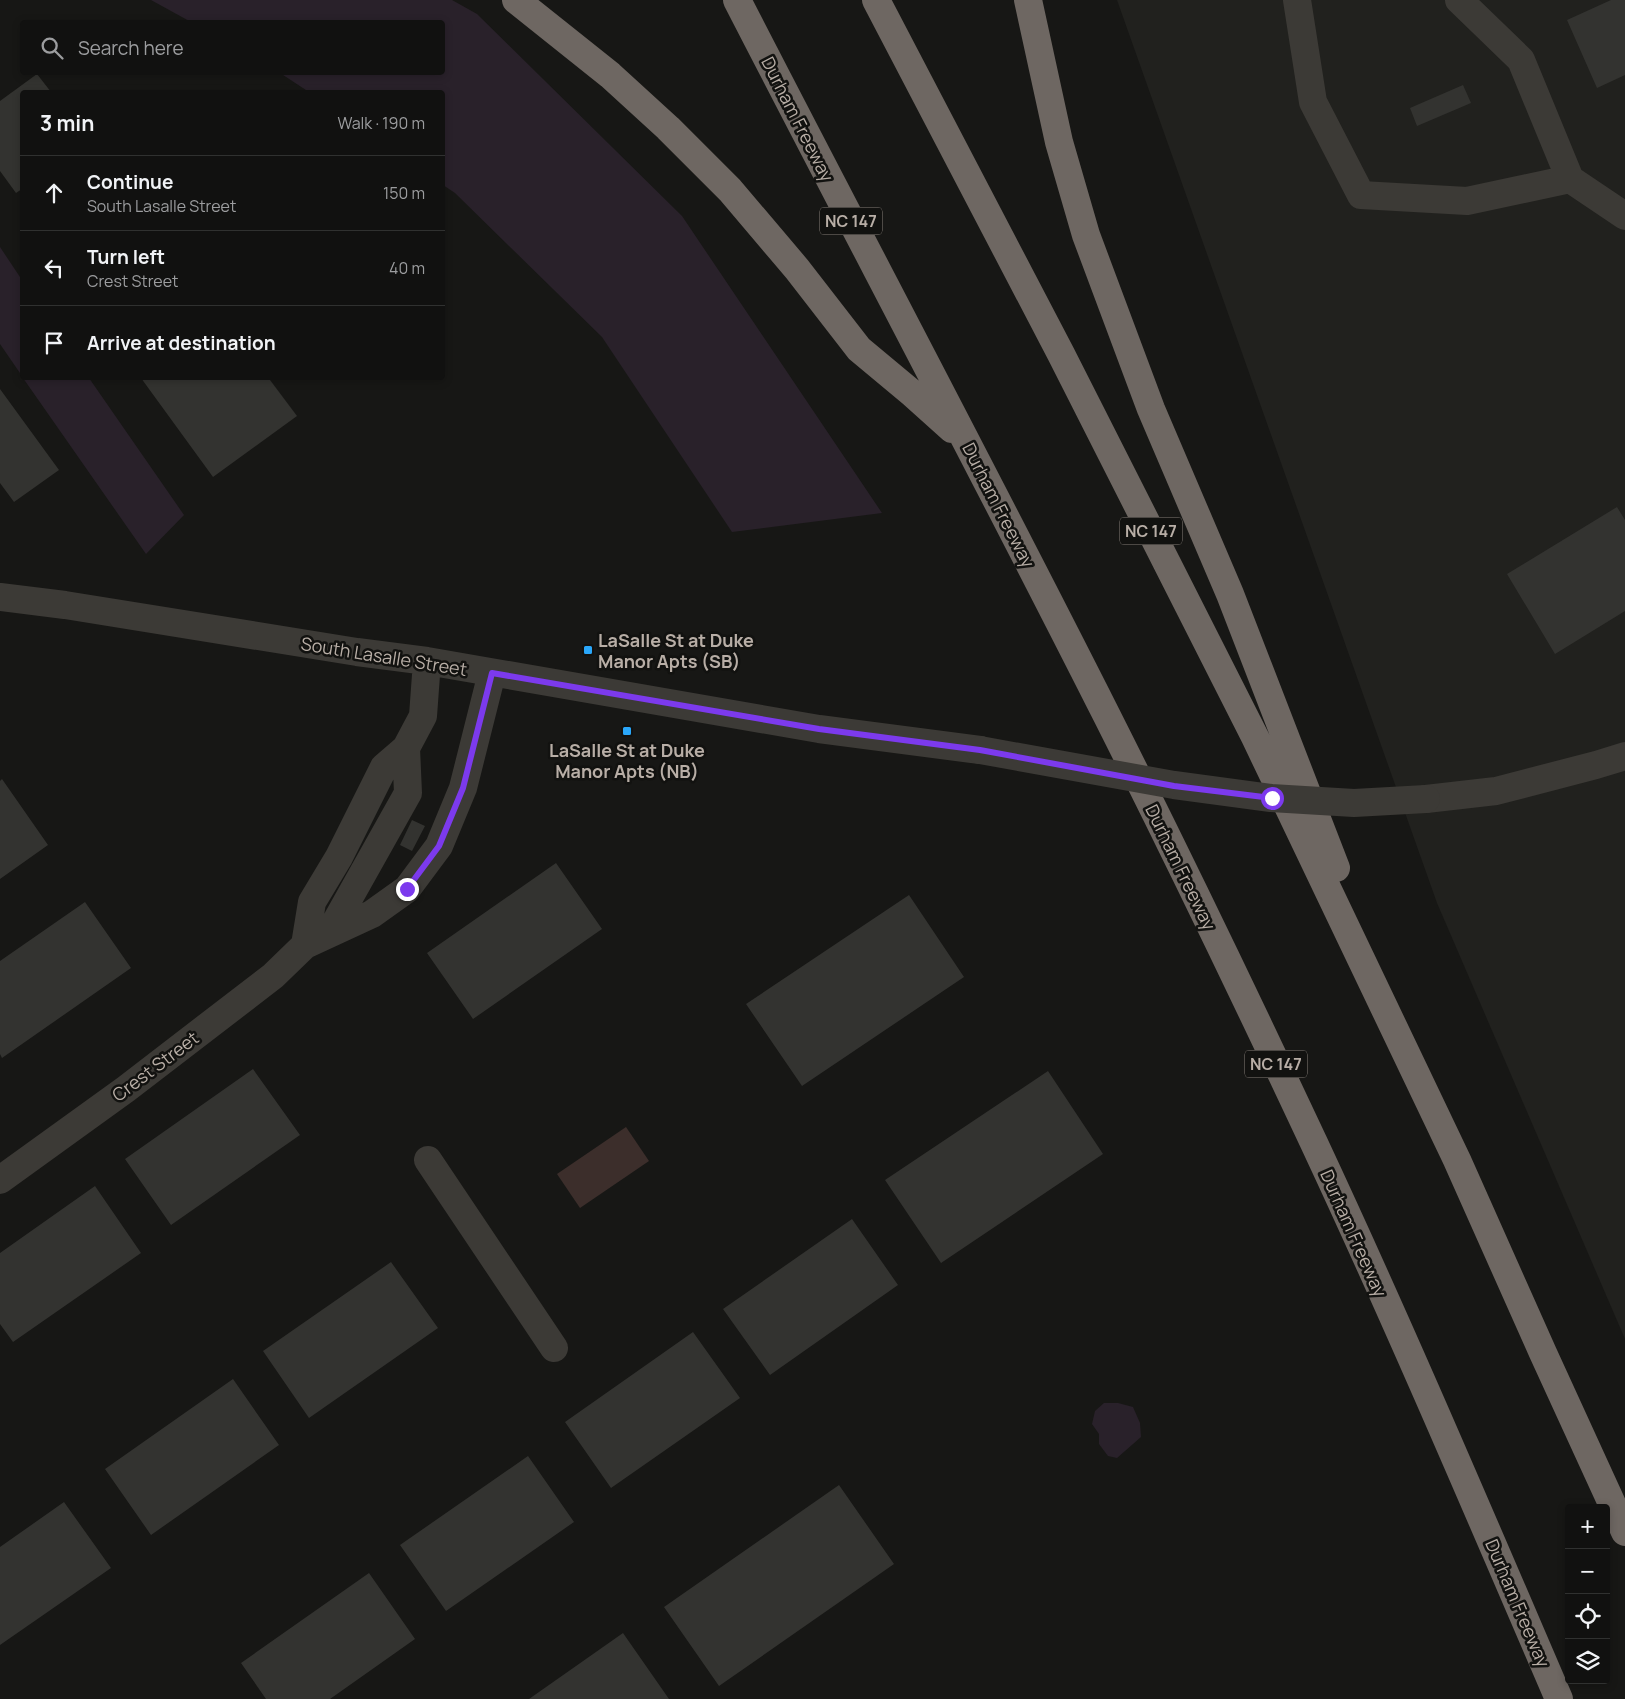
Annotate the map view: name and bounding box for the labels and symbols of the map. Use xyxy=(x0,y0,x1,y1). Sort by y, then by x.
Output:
street label: Durham Freeway xyxy=(756,52,840,186)
road number: NC 147 xyxy=(820,208,882,235)
street label: Durham Freeway xyxy=(957,438,1041,572)
road number: NC 147 xyxy=(1120,518,1182,544)
place label: LaSalle St at Duke Manor Apts (SB) xyxy=(598,628,754,673)
street label: South Lasalle Street xyxy=(299,631,469,681)
marker: LaSalle St at Duke Manor Apts (SB) xyxy=(582,644,594,656)
marker: LaSalle St at Duke Manor Apts (NB) xyxy=(621,725,633,737)
place label: LaSalle St at Duke Manor Apts (NB) xyxy=(549,738,705,783)
route start xyxy=(1261,787,1284,810)
street label: Durham Freeway xyxy=(1140,800,1222,934)
route end xyxy=(396,878,419,901)
street label: Crest Street xyxy=(107,1025,203,1107)
road number: NC 147 xyxy=(1245,1050,1307,1078)
street label: Durham Freeway xyxy=(1315,1165,1393,1301)
street label: Durham Freeway xyxy=(1480,1535,1556,1671)

